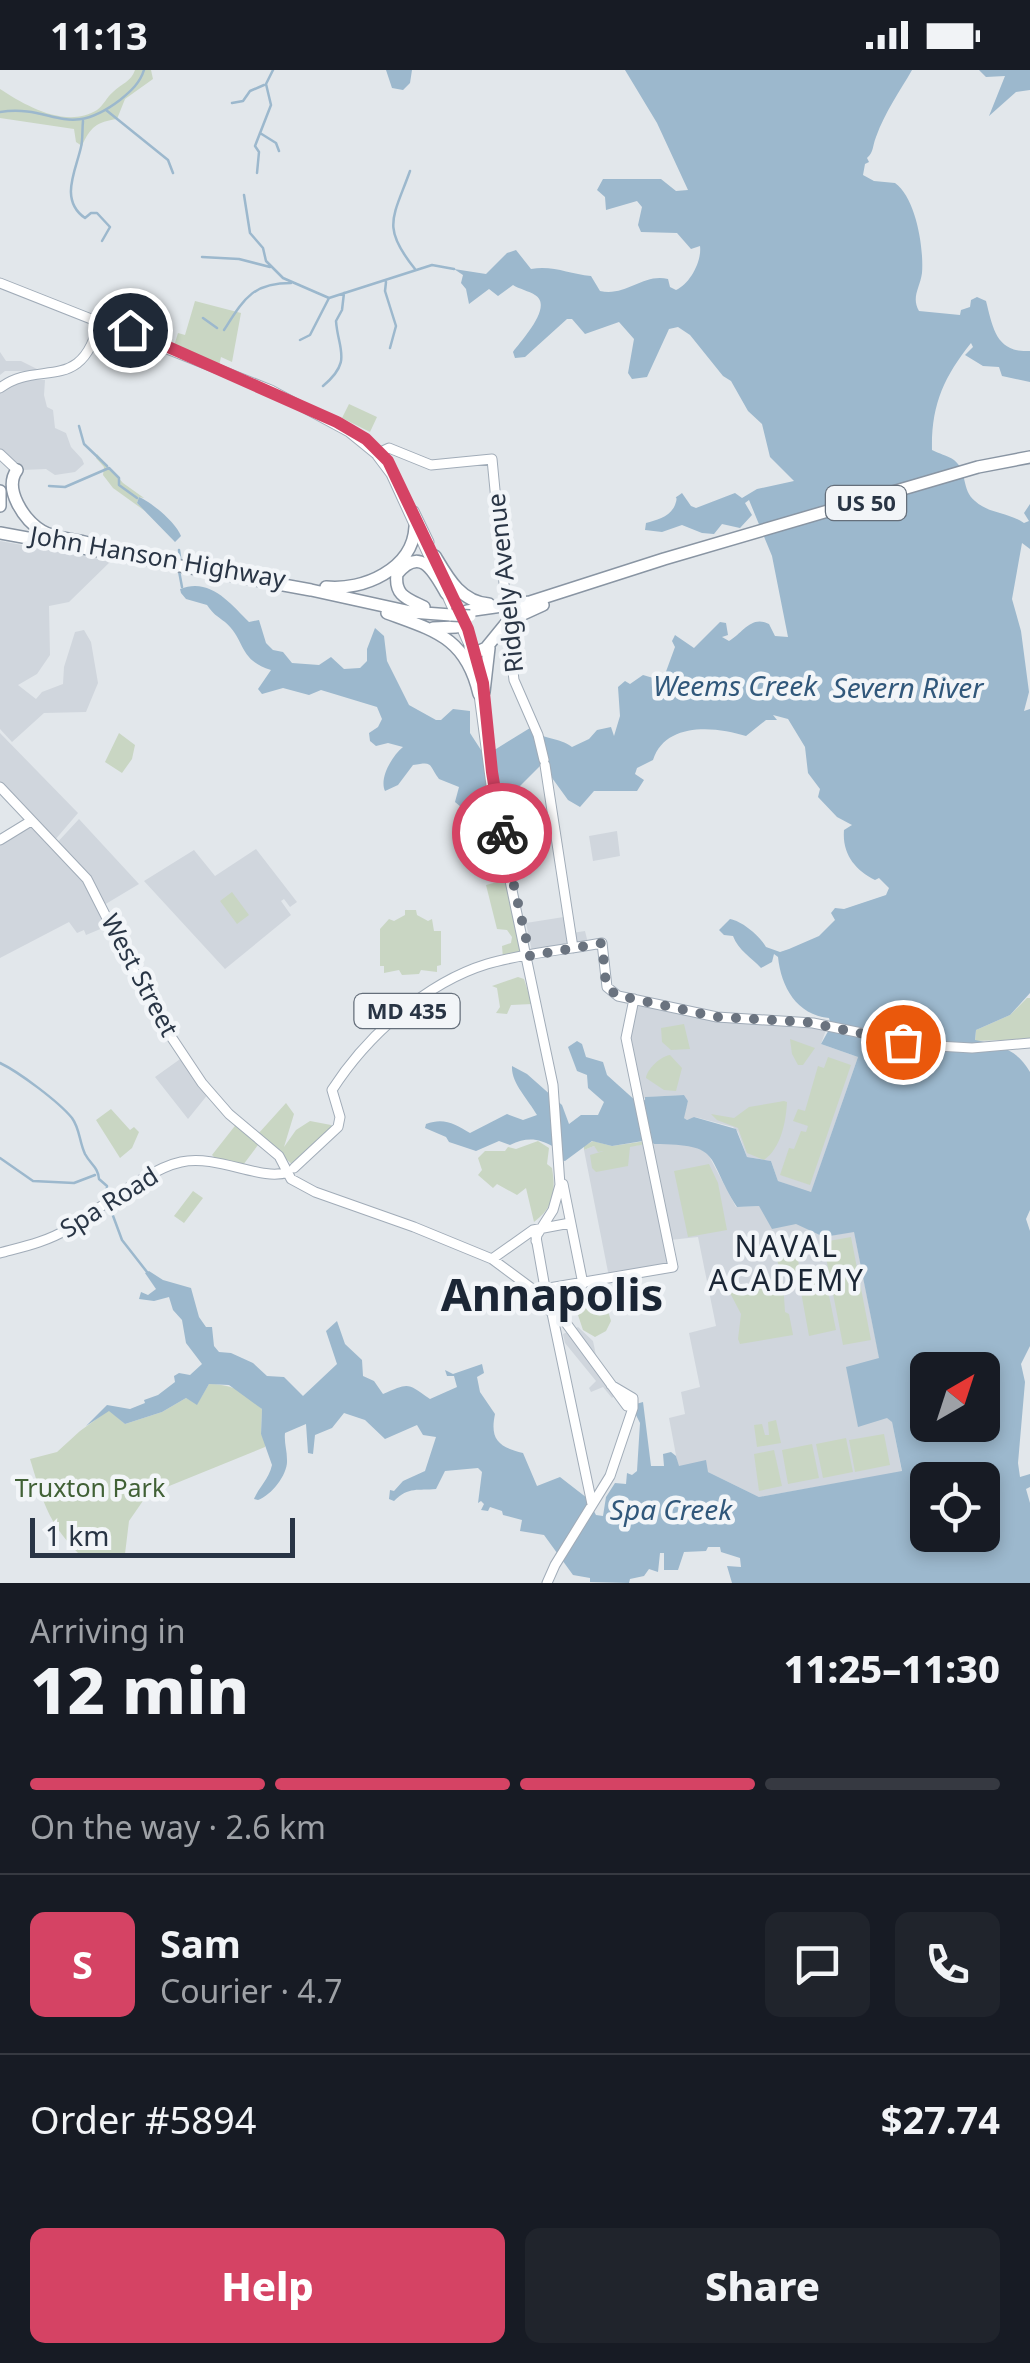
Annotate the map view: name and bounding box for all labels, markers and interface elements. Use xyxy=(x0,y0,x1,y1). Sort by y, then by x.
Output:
text: 11:13 xyxy=(50,9,148,61)
pin xyxy=(88,288,173,373)
icon: home xyxy=(103,303,158,358)
road number: US 50 xyxy=(826,486,906,520)
street label: Ridgely Avenue xyxy=(478,492,530,675)
street label: John Hanson Highway xyxy=(26,516,289,595)
water label: Weems Creek xyxy=(653,666,818,704)
water label: Severn River xyxy=(833,668,985,706)
courier xyxy=(452,783,552,883)
icon: bike xyxy=(475,806,530,861)
street label: West Street xyxy=(94,907,187,1042)
road number: MD 435 xyxy=(354,994,460,1028)
pin xyxy=(861,1000,946,1085)
icon: bag xyxy=(876,1015,931,1070)
street label: Spa Road xyxy=(53,1158,164,1245)
district label: NAVAL ACADEMY xyxy=(709,1225,865,1300)
district label: Annapolis xyxy=(441,1263,663,1324)
north arrow xyxy=(910,1352,1000,1442)
map controls xyxy=(910,1352,1000,1552)
button: locate xyxy=(910,1462,1000,1552)
park label: Truxton Park xyxy=(15,1470,166,1504)
water label: Spa Creek xyxy=(610,1490,733,1528)
scale bar xyxy=(30,1513,295,1558)
text: 1 km xyxy=(45,1516,109,1554)
text: Arriving in xyxy=(30,1609,185,1652)
text: 11:25–11:30 xyxy=(784,1642,1000,1694)
text: 12 min xyxy=(30,1645,249,1733)
text: On the way · 2.6 km xyxy=(30,1805,326,1848)
button: chat xyxy=(765,1912,870,2017)
button: phone xyxy=(895,1912,1000,2017)
text: Sam xyxy=(160,1917,241,1969)
text: S xyxy=(72,1938,93,1990)
text: Courier · 4.7 xyxy=(160,1969,343,2012)
text: Order #5894 xyxy=(30,2093,256,2145)
text: $27.74 xyxy=(881,2093,1000,2145)
button: Help xyxy=(30,2228,505,2343)
button: Share xyxy=(525,2228,1000,2343)

